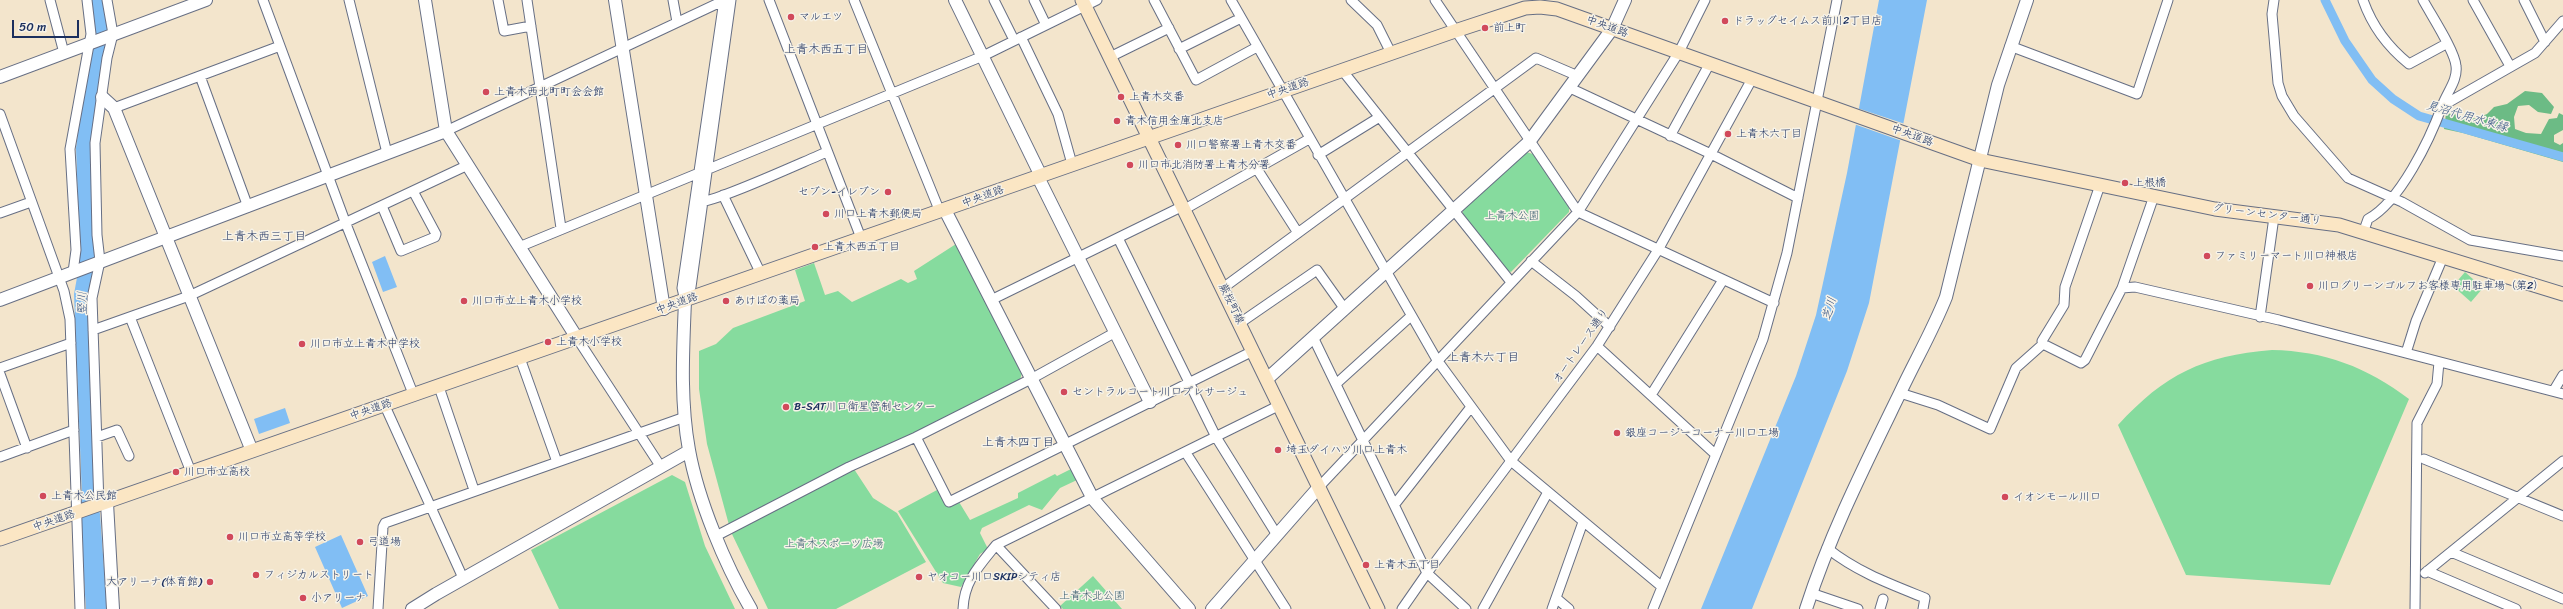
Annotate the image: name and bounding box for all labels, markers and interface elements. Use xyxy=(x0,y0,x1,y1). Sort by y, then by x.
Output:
place label: マルエツ xyxy=(799,10,843,24)
scale bar xyxy=(14,12,81,38)
marker: マルエツ xyxy=(786,12,796,22)
street label: 中央道路 xyxy=(1584,13,1630,41)
place label: ドラッグセイムス前川2丁目店 xyxy=(1733,14,1882,28)
text: 50 m xyxy=(19,16,46,38)
marker: ドラッグセイムス前川2丁目店 xyxy=(1720,16,1730,26)
place label: 前上町 xyxy=(1493,21,1526,35)
marker: 前上町 xyxy=(1480,23,1490,33)
district label: 上青木西五丁目 xyxy=(784,43,868,57)
street label: 中央道路 xyxy=(1265,76,1311,102)
place label: 上青木西北町町会会館 xyxy=(494,85,604,99)
marker: 上青木西北町町会会館 xyxy=(481,87,491,97)
place label: 上青木交番 xyxy=(1129,90,1184,104)
marker: 上青木交番 xyxy=(1116,92,1126,102)
water label: 見沼代用水東縁 xyxy=(2425,99,2509,135)
place label: 青木信用金庫北支店 xyxy=(1125,114,1224,128)
marker: 青木信用金庫北支店 xyxy=(1112,116,1122,126)
street label: 中央道路 xyxy=(1889,122,1935,150)
place label: 上青木六丁目 xyxy=(1736,127,1802,141)
marker: 上青木六丁目 xyxy=(1723,129,1733,139)
place label: 川口警察署上青木交番 xyxy=(1186,138,1296,152)
marker: 川口警察署上青木交番 xyxy=(1173,140,1183,150)
place label: 川口市北消防署上青木分署 xyxy=(1138,158,1270,172)
marker: 川口市北消防署上青木分署 xyxy=(1125,160,1135,170)
place label: 上根橋 xyxy=(2133,176,2166,190)
marker: 上根橋 xyxy=(2120,178,2130,188)
street label: 中央道路 xyxy=(960,183,1006,211)
place label: セブン-イレブン xyxy=(798,185,880,199)
marker: セブン-イレブン xyxy=(883,187,893,197)
street label: グリーンセンター通り xyxy=(2212,202,2322,228)
place label: 川口上青木郵便局 xyxy=(834,207,922,221)
marker: 川口上青木郵便局 xyxy=(821,209,831,219)
park label: 上青木公園 xyxy=(1485,209,1539,223)
district label: 上青木西三丁目 xyxy=(222,230,306,244)
place label: 上青木西五丁目 xyxy=(823,240,900,254)
marker: 上青木西五丁目 xyxy=(810,242,820,252)
place label: ファミリーマート川口神根店 xyxy=(2215,249,2358,263)
marker: ファミリーマート川口神根店 xyxy=(2202,251,2212,261)
place label: 川口グリーンゴルフお客様専用駐車場（第2） xyxy=(2318,279,2544,293)
street label: 蕨桜町線 xyxy=(1215,281,1247,327)
marker: 川口グリーンゴルフお客様専用駐車場（第2） xyxy=(2305,281,2315,291)
street label: 中央道路 xyxy=(654,290,700,318)
water label: 竪川 xyxy=(76,291,90,315)
place label: 川口市立上青木小学校 xyxy=(472,294,582,308)
place label: あけぼの薬局 xyxy=(734,294,800,308)
marker: 川口市立上青木小学校 xyxy=(459,296,469,306)
marker: あけぼの薬局 xyxy=(721,296,731,306)
water label: 芝川 xyxy=(1820,296,1840,322)
street label: オートレース通り xyxy=(1550,306,1612,386)
place label: 上青木小学校 xyxy=(556,335,622,349)
place label: 川口市立上青木中学校 xyxy=(310,337,420,351)
marker: 上青木小学校 xyxy=(543,337,553,347)
marker: 川口市立上青木中学校 xyxy=(297,339,307,349)
district label: 上青木六丁目 xyxy=(1447,351,1519,365)
place label: セントラルコート川口プレサージュ xyxy=(1072,385,1248,399)
marker: セントラルコート川口プレサージュ xyxy=(1059,387,1069,397)
street label: 中央道路 xyxy=(348,397,394,423)
place label: B-SAT川口衛星管制センター xyxy=(794,400,936,414)
marker: B-SAT川口衛星管制センター xyxy=(781,402,791,412)
place label: 銀座コージーコーナー川口工場 xyxy=(1625,426,1779,440)
marker: 銀座コージーコーナー川口工場 xyxy=(1612,428,1622,438)
district label: 上青木四丁目 xyxy=(982,436,1054,450)
place label: 埼玉ダイハツ川口上青木 xyxy=(1286,443,1407,457)
marker: 埼玉ダイハツ川口上青木 xyxy=(1273,445,1283,455)
place label: 川口市立高校 xyxy=(184,465,250,479)
marker: 川口市立高校 xyxy=(171,467,181,477)
place label: 上青木公民館 xyxy=(51,489,117,503)
place label: イオンモール川口 xyxy=(2013,490,2101,504)
marker: 上青木公民館 xyxy=(38,491,48,501)
marker: イオンモール川口 xyxy=(2000,492,2010,502)
street label: 中央道路 xyxy=(31,508,77,534)
place label: 川口市立高等学校 xyxy=(238,530,326,544)
marker: 川口市立高等学校 xyxy=(225,532,235,542)
place label: 弓道場 xyxy=(368,535,401,549)
marker: 弓道場 xyxy=(355,537,365,547)
park label: 上青木スポーツ広場 xyxy=(785,537,883,551)
place label: 上青木五丁目 xyxy=(1374,558,1440,572)
marker: 上青木五丁目 xyxy=(1361,560,1371,570)
place label: フィジカルストリート xyxy=(264,568,374,582)
marker: フィジカルストリート xyxy=(251,570,261,580)
place label: ヤオコー川口SKIPシティ店 xyxy=(927,570,1061,584)
marker: ヤオコー川口SKIPシティ店 xyxy=(914,572,924,582)
place label: 大アリーナ(体育館) xyxy=(106,575,202,589)
marker: 大アリーナ(体育館) xyxy=(205,577,215,587)
park label: 上青木北公園 xyxy=(1059,589,1125,603)
place label: 小アリーナ xyxy=(311,591,366,605)
marker: 小アリーナ xyxy=(298,593,308,603)

